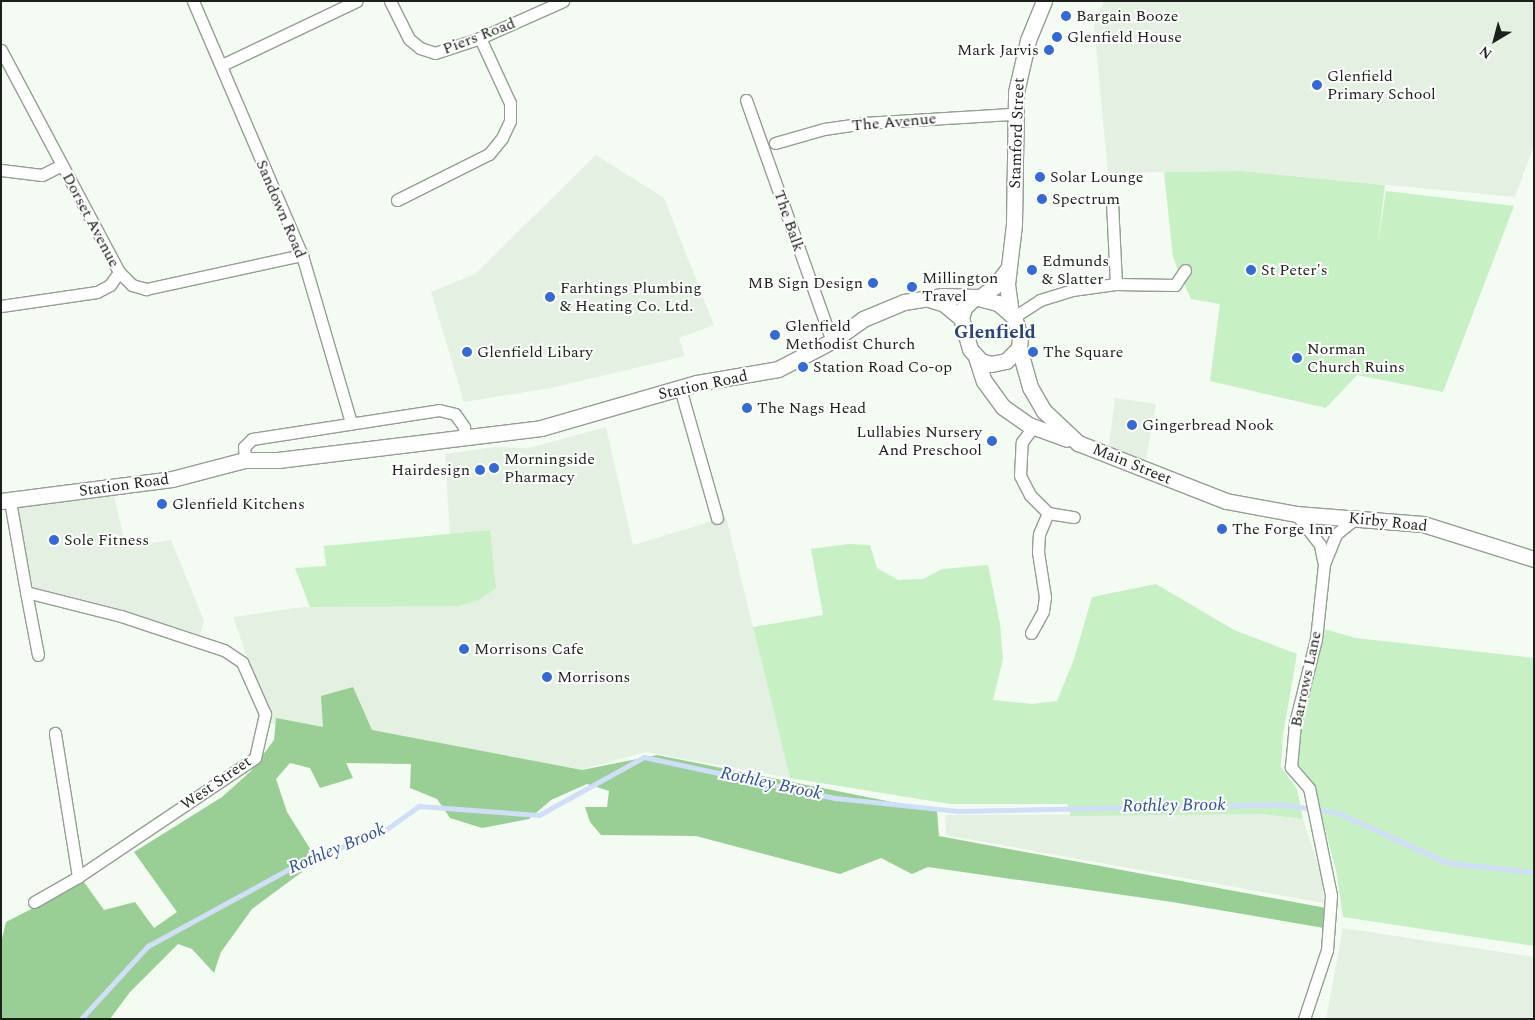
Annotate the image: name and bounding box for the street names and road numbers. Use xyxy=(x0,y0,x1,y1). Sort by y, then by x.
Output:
street label: Piers Road xyxy=(440,13,518,59)
street label: Stamford Street xyxy=(1005,77,1029,189)
street label: The Avenue xyxy=(851,109,937,135)
street label: Sandown Road xyxy=(252,157,310,261)
street label: Dorset Avenue xyxy=(58,169,124,271)
street label: The Balk xyxy=(770,188,808,254)
street label: Station Road xyxy=(657,366,749,404)
street label: Main Street xyxy=(1090,439,1174,489)
street label: Station Road xyxy=(78,469,170,501)
street label: Kirby Road xyxy=(1348,508,1428,536)
street label: Barrows Lane xyxy=(1286,629,1326,729)
street label: West Street xyxy=(177,752,255,814)

